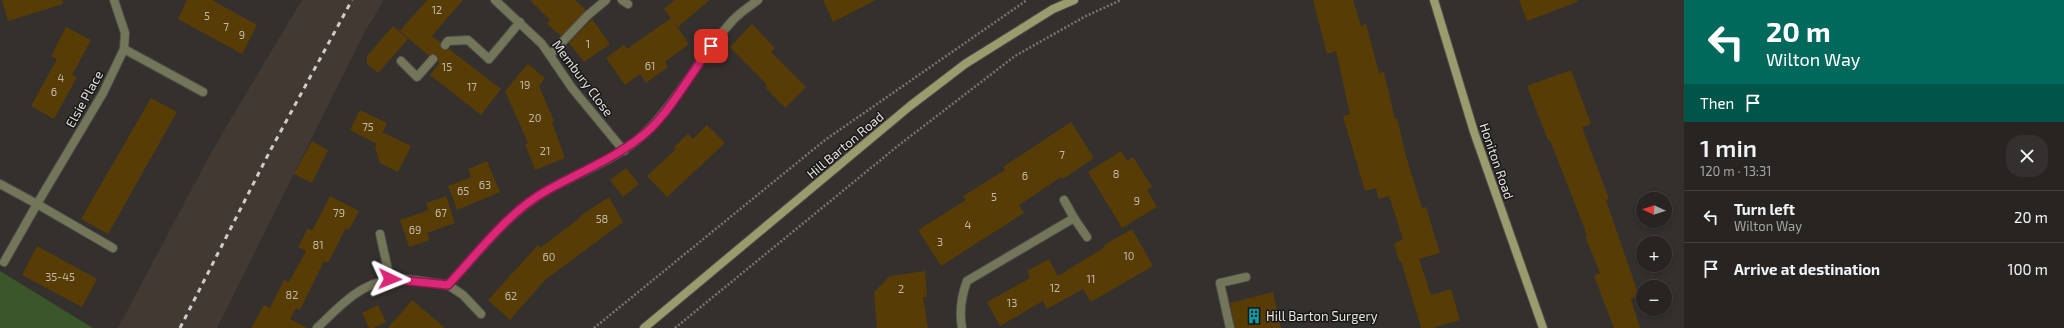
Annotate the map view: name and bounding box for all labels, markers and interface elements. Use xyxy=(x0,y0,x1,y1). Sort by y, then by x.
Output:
house number: 12 xyxy=(432,3,442,16)
house number: 5 xyxy=(204,9,210,22)
text: 20 m xyxy=(1766,14,1831,48)
icon: left xyxy=(1700,16,1752,68)
house number: 7 xyxy=(223,20,229,33)
house number: 9 xyxy=(239,28,245,41)
pin xyxy=(694,29,728,63)
icon: arrive xyxy=(700,35,722,57)
street label: Membury Close xyxy=(549,37,617,119)
house number: 1 xyxy=(586,37,590,50)
text: Wilton Way xyxy=(1766,48,1860,70)
house number: 61 xyxy=(645,59,655,72)
house number: 15 xyxy=(442,60,452,73)
street label: Elsie Place xyxy=(62,68,106,130)
house number: 4 xyxy=(58,71,65,84)
house number: 19 xyxy=(520,78,530,91)
house number: 17 xyxy=(467,80,477,93)
house number: 6 xyxy=(51,85,57,98)
icon: arrive xyxy=(1742,92,1764,114)
text: Then xyxy=(1700,94,1734,112)
street label: Hill Barton Road xyxy=(803,108,887,182)
house number: 20 xyxy=(529,111,541,124)
house number: 75 xyxy=(362,120,374,133)
street label: Honiton Road xyxy=(1476,121,1518,201)
text: 1 min xyxy=(1700,133,1757,162)
button: close xyxy=(2006,135,2048,177)
house number: 21 xyxy=(540,144,550,157)
house number: 7 xyxy=(1059,148,1065,161)
text: 120 m · 13:31 xyxy=(1700,163,1771,179)
house number: 8 xyxy=(1113,167,1119,180)
house number: 6 xyxy=(1022,169,1028,182)
house number: 63 xyxy=(479,178,491,191)
house number: 65 xyxy=(457,184,469,197)
house number: 5 xyxy=(991,190,997,203)
north arrow xyxy=(1636,192,1672,228)
map controls xyxy=(1636,192,1672,316)
house number: 9 xyxy=(1134,194,1140,207)
text: Turn left xyxy=(1734,200,1795,218)
house number: 79 xyxy=(333,206,345,219)
house number: 67 xyxy=(435,206,447,219)
icon: left xyxy=(1700,206,1722,228)
text: 20 m xyxy=(2014,208,2048,226)
house number: 58 xyxy=(596,212,608,225)
house number: 4 xyxy=(965,218,972,231)
text: Wilton Way xyxy=(1734,218,1802,234)
house number: 69 xyxy=(409,223,421,236)
house number: 3 xyxy=(937,235,943,248)
button: + xyxy=(1636,236,1672,272)
house number: 81 xyxy=(312,238,324,251)
house number: 10 xyxy=(1123,249,1135,262)
house number: 60 xyxy=(543,250,555,263)
position arrow xyxy=(369,258,411,300)
icon: arrive xyxy=(1700,258,1722,280)
text: Arrive at destination xyxy=(1734,260,1880,278)
text: 100 m xyxy=(2007,260,2048,278)
house number: 35-45 xyxy=(45,270,75,283)
house number: 11 xyxy=(1087,272,1095,285)
button: − xyxy=(1636,280,1672,316)
house number: 12 xyxy=(1050,281,1060,294)
house number: 2 xyxy=(898,282,904,295)
house number: 82 xyxy=(286,288,298,301)
house number: 62 xyxy=(505,289,517,302)
house number: 13 xyxy=(1007,296,1017,309)
building icon: Hill Barton Surgery xyxy=(1245,307,1263,325)
place label: Hill Barton Surgery xyxy=(1266,308,1378,324)

